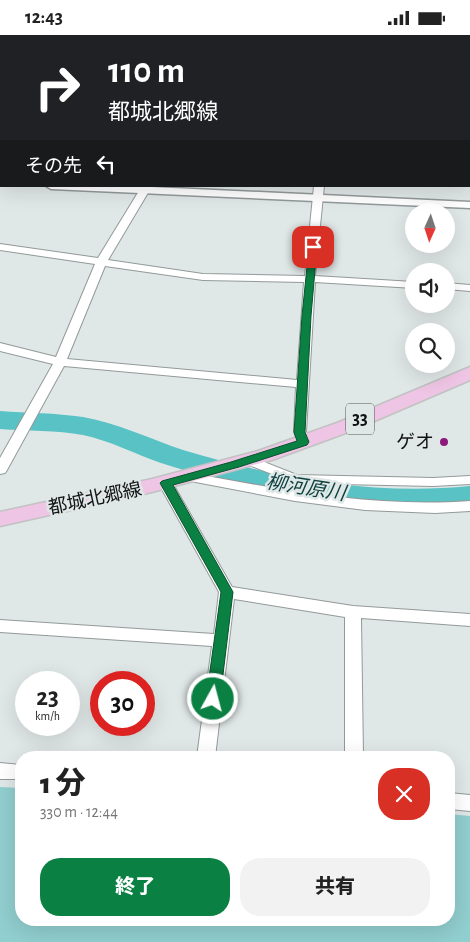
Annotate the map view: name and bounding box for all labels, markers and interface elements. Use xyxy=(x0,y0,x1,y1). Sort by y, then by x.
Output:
text: 12:43 xyxy=(25,8,63,27)
text: 110 m xyxy=(108,54,185,89)
icon: right xyxy=(25,55,90,120)
text: 都城北郷線 xyxy=(108,101,218,123)
icon: left xyxy=(92,150,120,178)
text: その先 xyxy=(25,157,82,176)
north arrow xyxy=(405,203,455,253)
map controls xyxy=(405,203,455,373)
pin xyxy=(292,226,334,268)
icon: arrive xyxy=(299,233,327,261)
button: sound xyxy=(405,263,455,313)
button: search xyxy=(405,323,455,373)
road number: 33 xyxy=(346,403,374,434)
place label: ゲオ xyxy=(396,432,434,452)
marker: ゲオ xyxy=(438,436,450,448)
water label: 柳河原川 xyxy=(265,471,349,504)
street label: 都城北郷線 xyxy=(46,478,143,518)
speed limit sign: 30 xyxy=(90,671,155,736)
position arrow xyxy=(186,672,238,724)
text: 23 xyxy=(36,685,59,710)
text: km/h xyxy=(35,710,60,722)
button: close xyxy=(378,768,430,820)
text: 1 分 xyxy=(40,769,85,799)
text: 330 m · 12:44 xyxy=(40,804,118,820)
button: 終了 xyxy=(40,858,230,916)
button: 共有 xyxy=(240,858,430,916)

